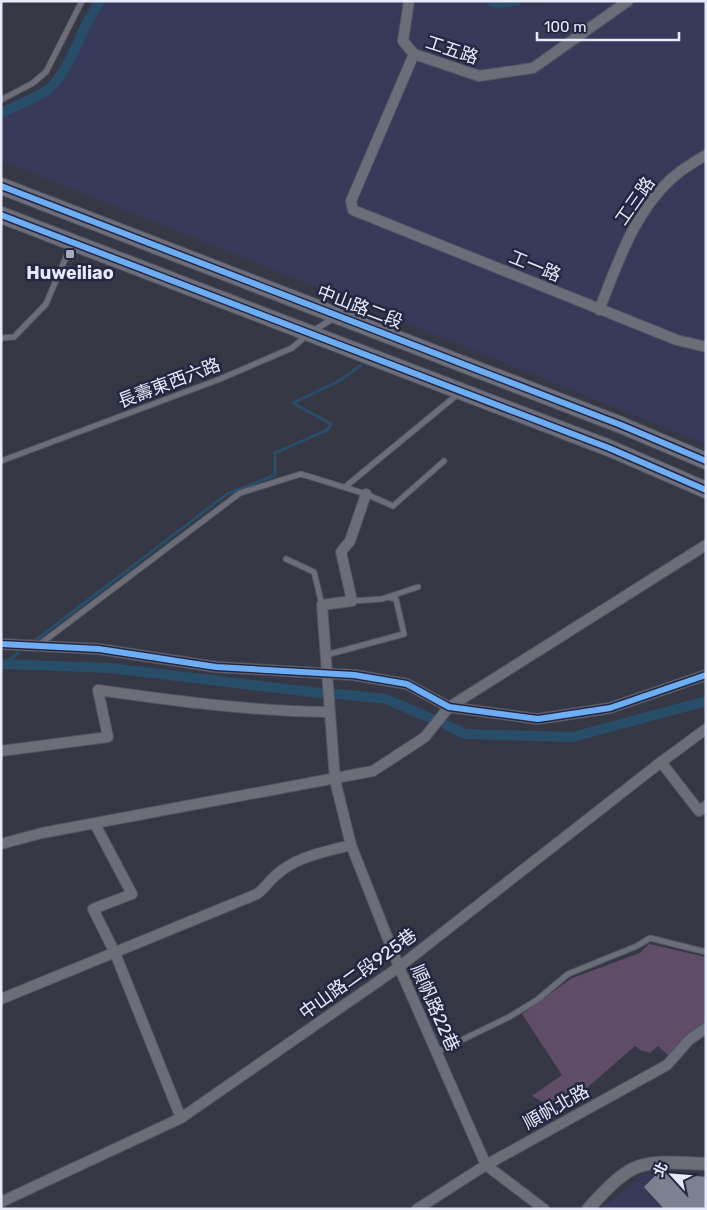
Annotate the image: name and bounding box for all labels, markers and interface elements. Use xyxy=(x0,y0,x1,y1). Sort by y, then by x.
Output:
scale bar xyxy=(537,10,680,42)
text: 100 m xyxy=(544,18,586,36)
street label: 工五路 xyxy=(423,31,481,69)
street label: 工三路 xyxy=(611,173,659,229)
street label: 工一路 xyxy=(506,246,564,286)
marker: Huweiliao xyxy=(64,248,76,260)
place label: Huweiliao xyxy=(26,262,114,284)
street label: 中山路二段 xyxy=(314,281,406,333)
street label: 長壽東西六路 xyxy=(115,353,223,413)
street label: 中山路二段925巷 xyxy=(295,924,421,1024)
street label: 順帆路22巷 xyxy=(406,961,464,1055)
street label: 順帆北路 xyxy=(519,1080,593,1134)
north arrow xyxy=(647,1150,697,1200)
text: 北 xyxy=(650,1160,671,1180)

